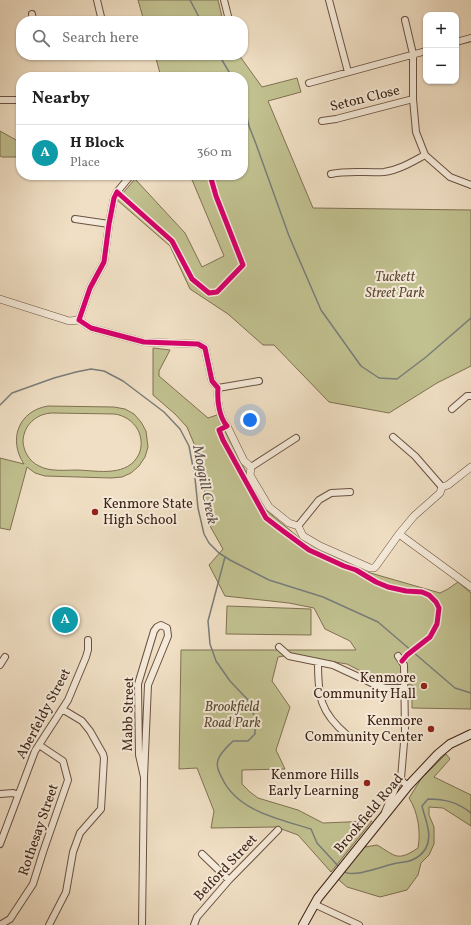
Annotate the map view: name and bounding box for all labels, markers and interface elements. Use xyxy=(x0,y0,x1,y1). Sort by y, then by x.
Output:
map controls xyxy=(423,12,459,84)
button: + xyxy=(423,12,459,48)
search box xyxy=(16,16,248,60)
icon: search xyxy=(30,27,52,49)
text: Search here xyxy=(62,28,139,49)
button: − xyxy=(423,48,459,84)
street label: Seton Close xyxy=(328,81,402,117)
text: Nearby xyxy=(32,87,90,110)
text: H Block xyxy=(70,133,124,154)
text: A xyxy=(40,144,50,162)
text: 360 m xyxy=(197,144,232,162)
text: Place xyxy=(70,154,100,172)
park label: Tuckett Street Park xyxy=(365,268,425,303)
your location xyxy=(240,410,260,430)
water label: Moggill Creek xyxy=(186,443,222,526)
place label: Kenmore State High School xyxy=(103,495,193,530)
marker: Kenmore State High School xyxy=(90,507,100,517)
pin: A xyxy=(52,605,78,635)
street label: Aberfeldy Street xyxy=(12,665,76,763)
place label: Kenmore Community Hall xyxy=(313,669,416,704)
street label: Mabb Street xyxy=(119,676,139,752)
marker: Kenmore Community Hall xyxy=(419,681,429,691)
park label: Brookfield Road Park xyxy=(203,698,261,733)
place label: Kenmore Community Center xyxy=(305,712,423,747)
marker: Kenmore Community Center xyxy=(426,724,436,734)
place label: Kenmore Hills Early Learning xyxy=(268,766,359,801)
street label: Brookfield Road xyxy=(330,770,408,858)
marker: Kenmore Hills Early Learning xyxy=(362,778,372,788)
street label: Rothesay Street xyxy=(14,782,64,878)
street label: Belford Street xyxy=(190,830,262,906)

